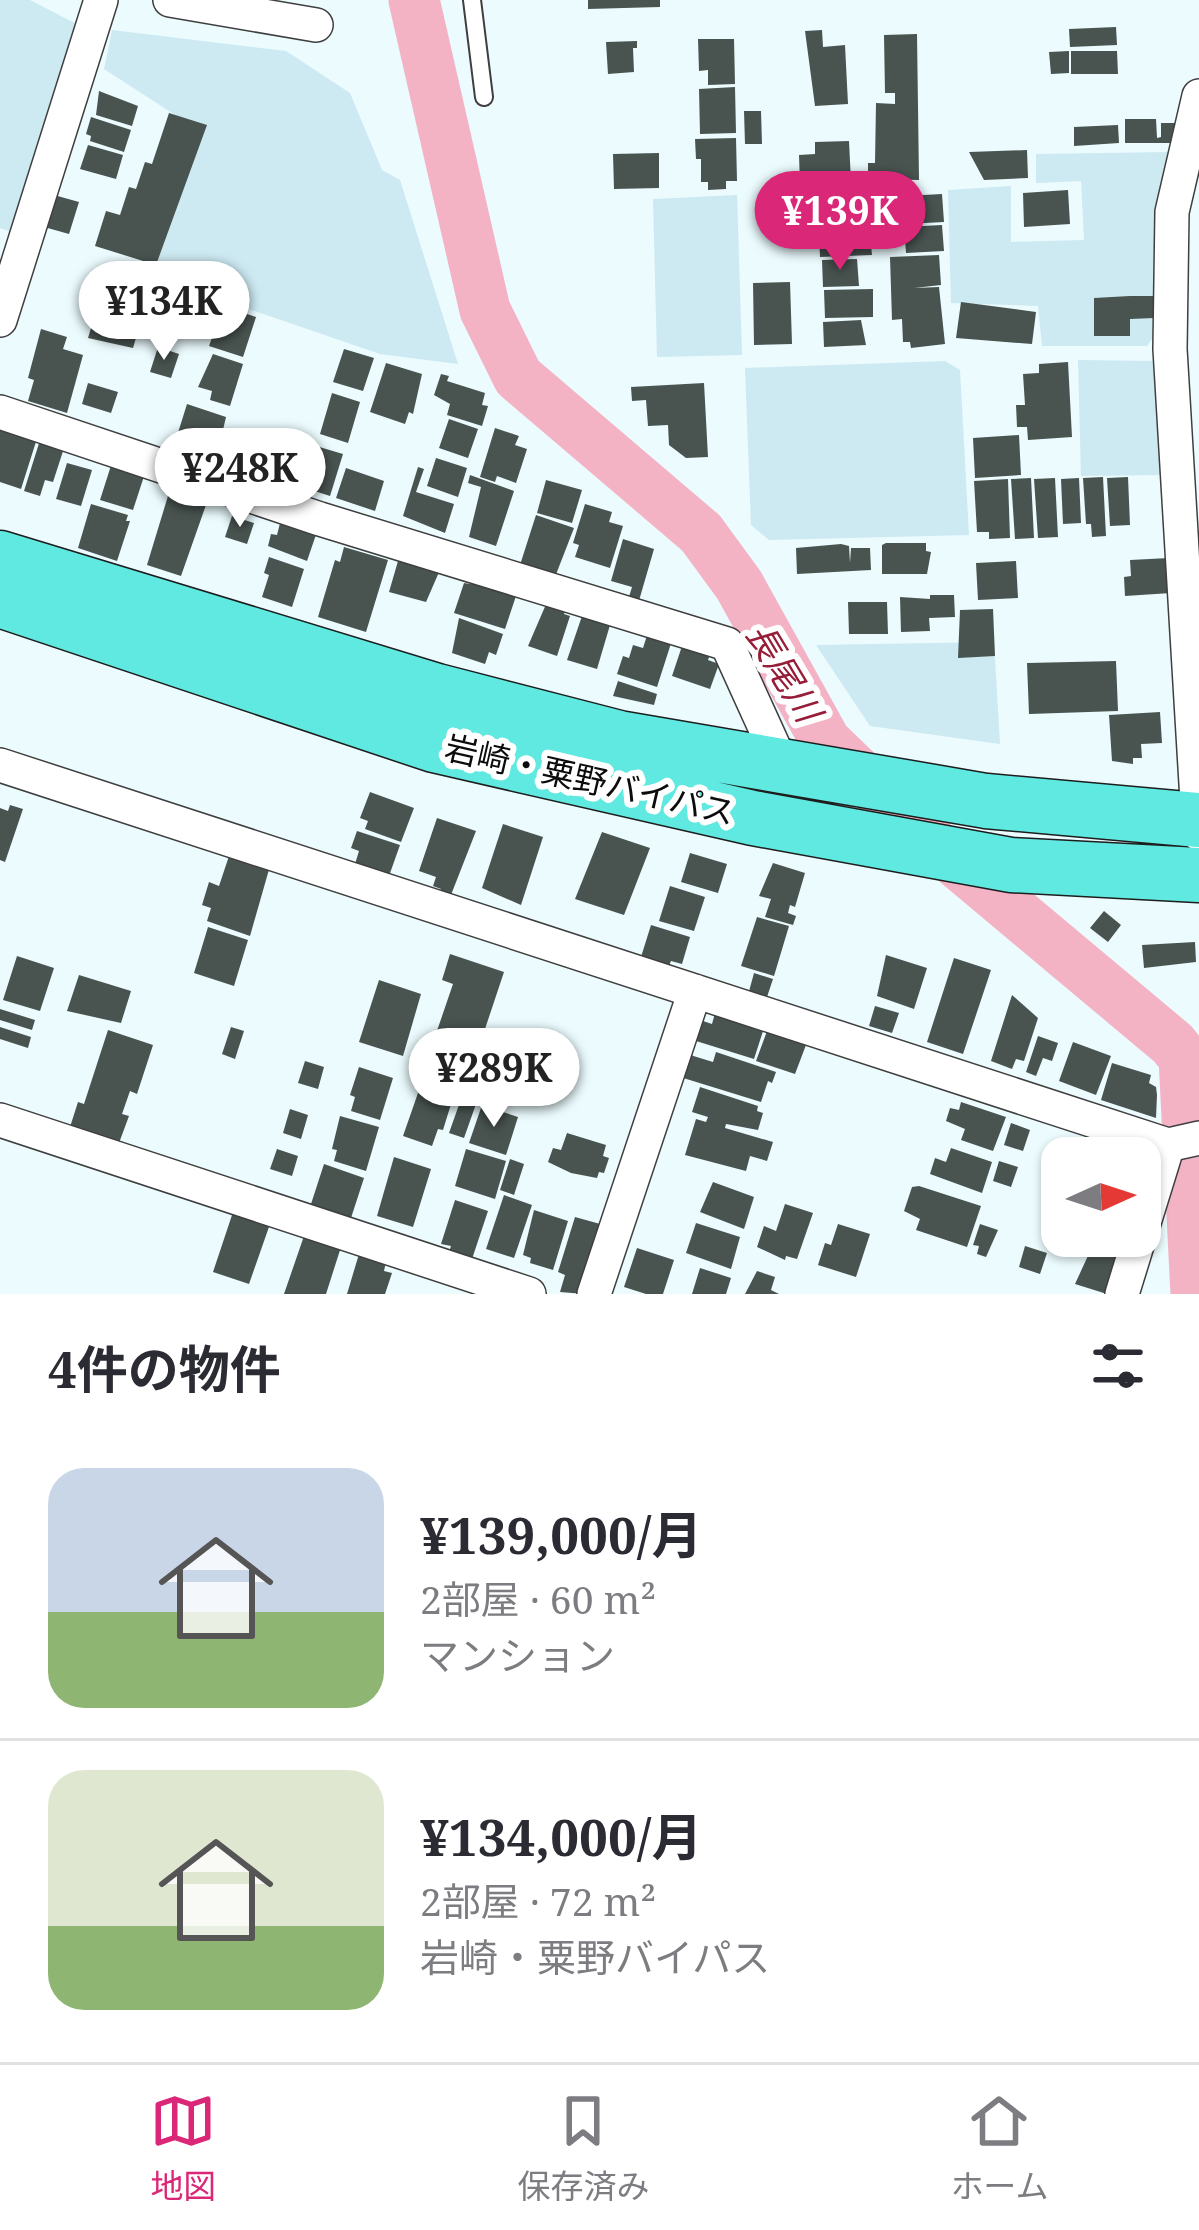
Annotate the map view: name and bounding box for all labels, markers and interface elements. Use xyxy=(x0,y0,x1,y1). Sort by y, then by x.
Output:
pin: ¥139K xyxy=(756,171,924,273)
text: ¥139K xyxy=(782,183,898,236)
pin: ¥134K xyxy=(80,261,248,363)
text: ¥134K xyxy=(106,273,222,326)
pin: ¥248K xyxy=(156,428,324,530)
text: ¥248K xyxy=(182,440,298,493)
water label: 長尾川 xyxy=(736,613,835,734)
street label: 岩崎・粟野バイパス xyxy=(441,724,740,835)
pin: ¥289K xyxy=(410,1028,578,1130)
text: ¥289K xyxy=(436,1040,552,1093)
north arrow xyxy=(1041,1137,1161,1257)
map controls xyxy=(1041,1137,1161,1257)
text: 4件の物件 xyxy=(48,1333,281,1403)
icon: filters xyxy=(1085,1333,1151,1399)
text: ¥139,000/月 xyxy=(420,1499,702,1569)
icon: home xyxy=(144,1516,288,1660)
text: 2部屋 · 60 m² xyxy=(420,1572,656,1625)
text: マンション xyxy=(420,1628,615,1681)
text: ¥134,000/月 xyxy=(420,1801,702,1871)
icon: home xyxy=(144,1818,288,1962)
text: 2部屋 · 72 m² xyxy=(420,1874,656,1927)
text: 岩崎・粟野バイパス xyxy=(420,1930,770,1983)
tab: 地図 xyxy=(150,2088,216,2208)
tab: 保存済み xyxy=(517,2088,649,2208)
tab: ホーム xyxy=(950,2088,1048,2208)

